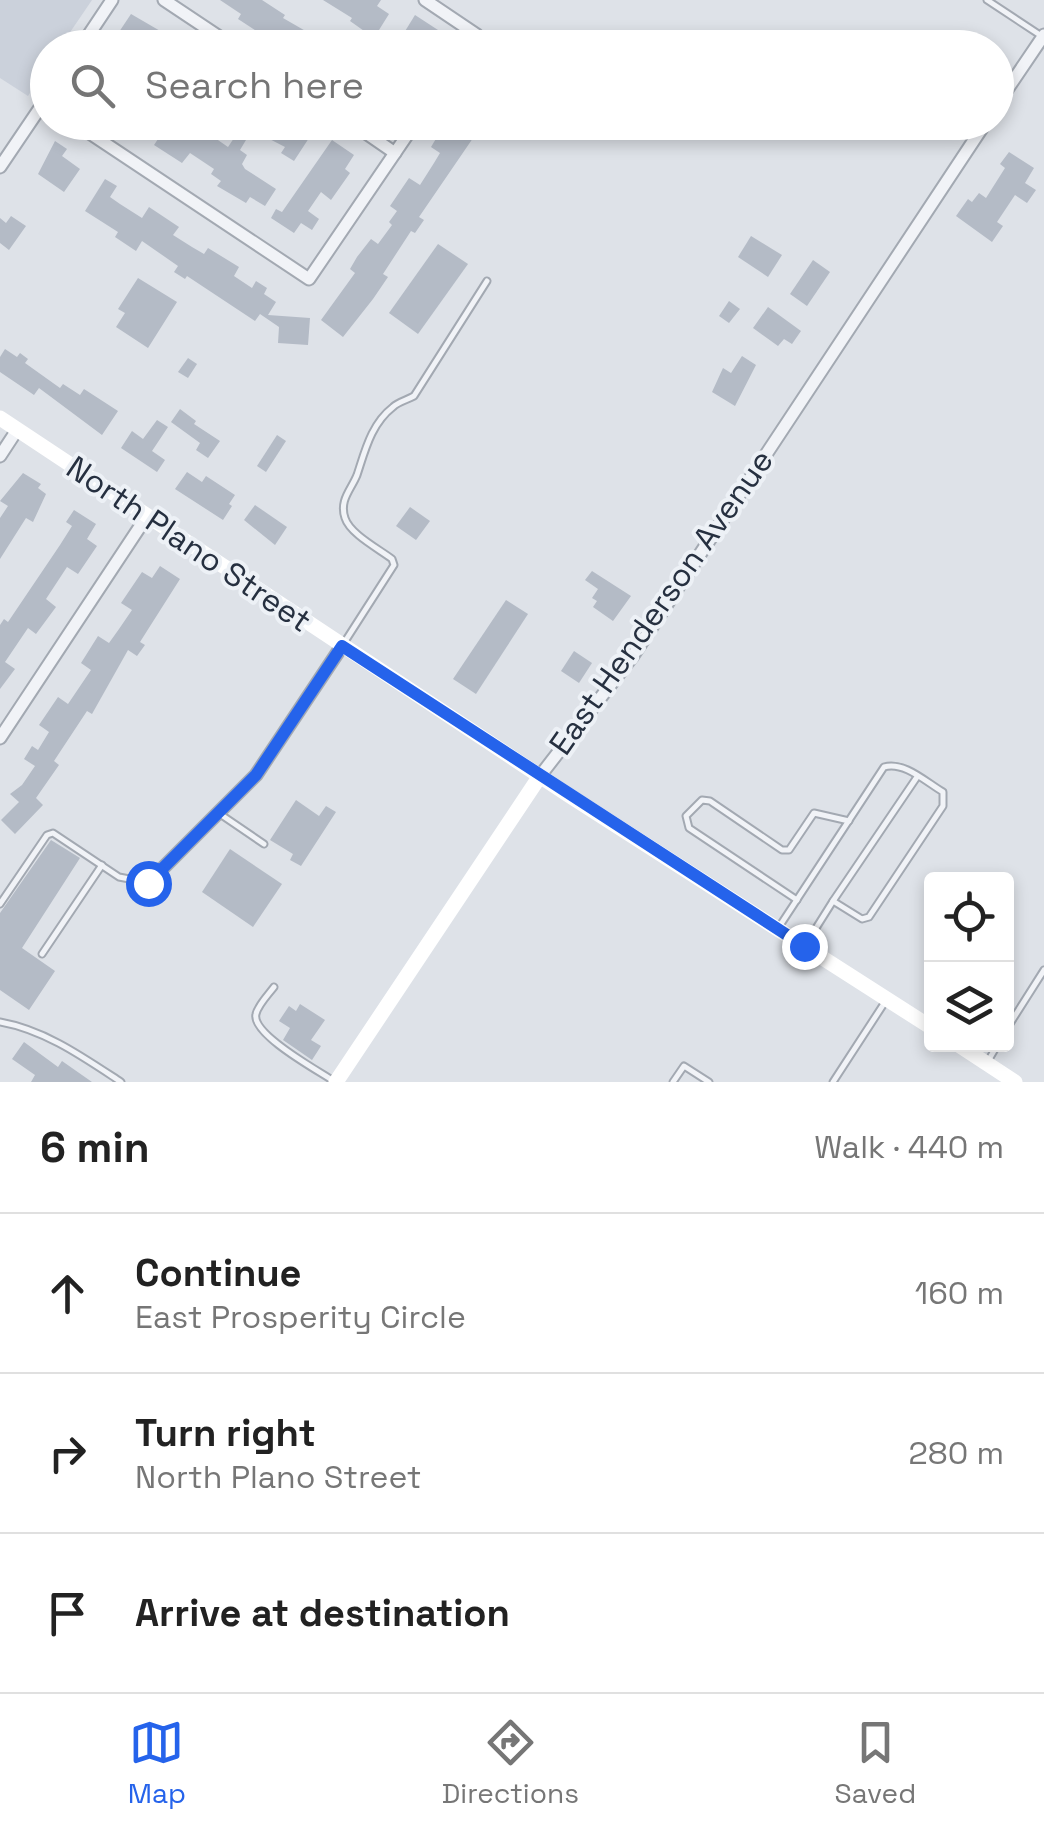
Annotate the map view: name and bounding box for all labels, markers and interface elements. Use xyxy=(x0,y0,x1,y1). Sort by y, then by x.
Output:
search box xyxy=(30,30,1014,140)
icon: search xyxy=(65,58,120,113)
text: Search here xyxy=(145,61,364,109)
street label: East Henderson Avenue xyxy=(540,442,782,762)
street label: North Plano Street xyxy=(59,447,319,641)
route start xyxy=(126,861,172,907)
map controls xyxy=(924,872,1014,1052)
button: locate xyxy=(924,872,1014,962)
route end xyxy=(782,924,828,970)
button: layers xyxy=(924,962,1014,1052)
text: 6 min xyxy=(40,1121,150,1174)
text: Walk · 440 m xyxy=(814,1127,1004,1167)
text: Continue xyxy=(135,1249,301,1297)
icon: ahead xyxy=(40,1266,95,1321)
text: 160 m xyxy=(915,1273,1004,1313)
text: East Prosperity Circle xyxy=(135,1297,466,1337)
text: Turn right xyxy=(135,1409,316,1457)
icon: right xyxy=(40,1426,95,1481)
text: 280 m xyxy=(909,1433,1004,1473)
text: North Plano Street xyxy=(135,1457,422,1497)
icon: arrive xyxy=(40,1586,95,1641)
text: Arrive at destination xyxy=(135,1589,510,1637)
tab: Map xyxy=(128,1715,186,1811)
tab: Directions xyxy=(442,1715,579,1811)
tab: Saved xyxy=(835,1715,916,1811)

